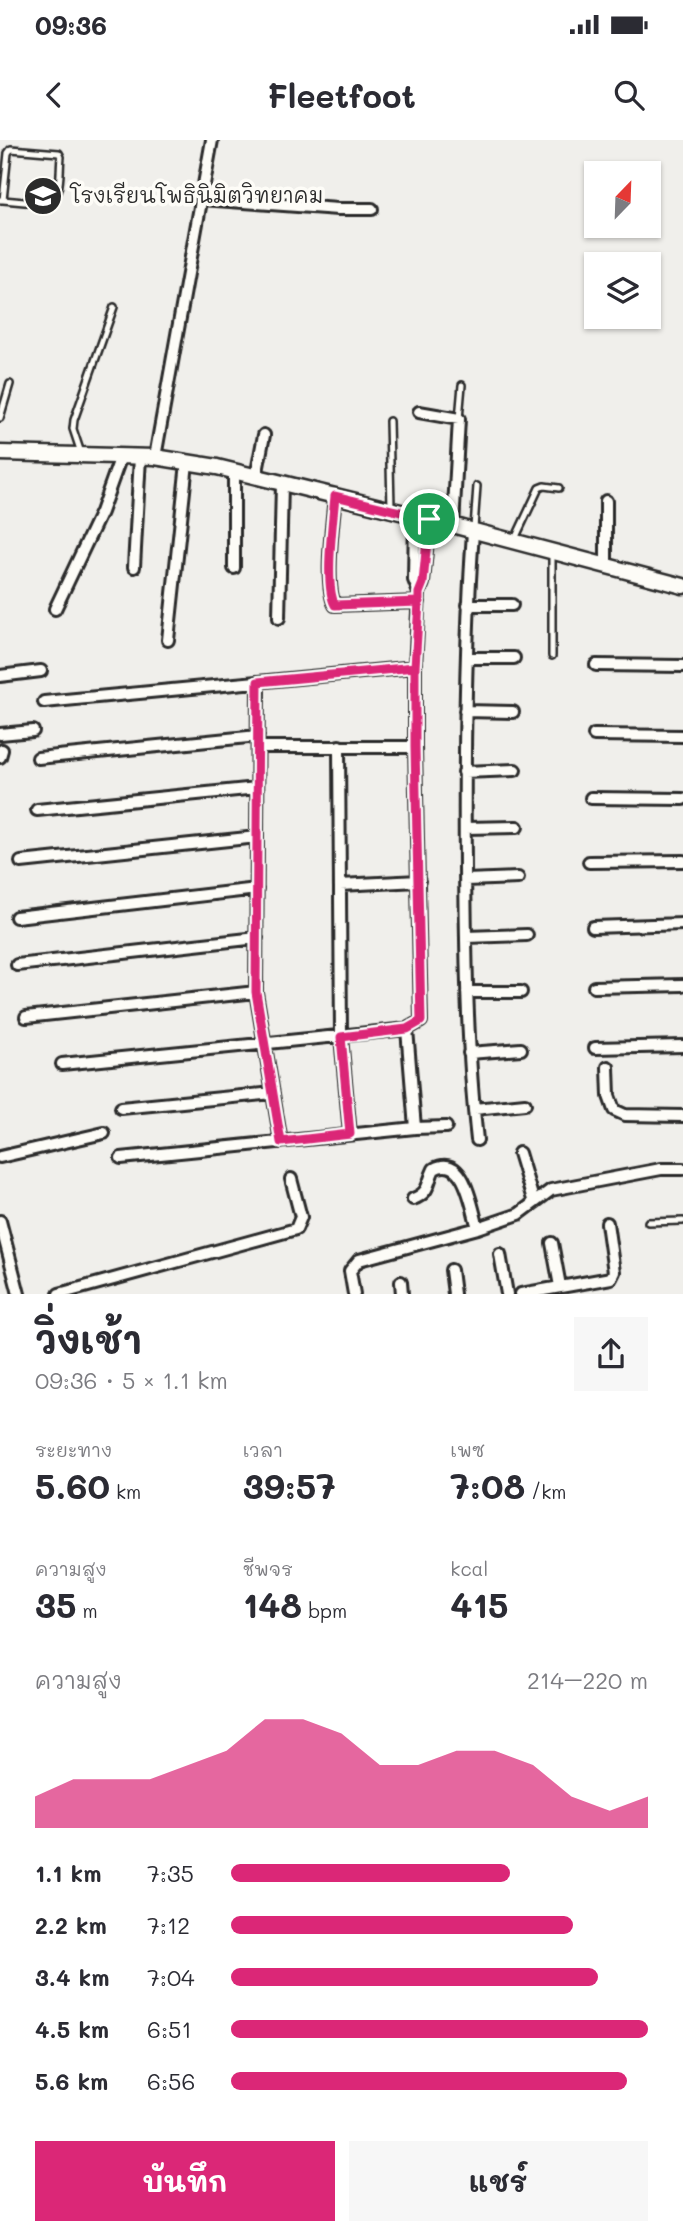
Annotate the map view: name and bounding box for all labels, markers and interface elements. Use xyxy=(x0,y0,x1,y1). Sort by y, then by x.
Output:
text: 09:36 xyxy=(35,8,107,42)
text: Fleetfoot xyxy=(267,74,416,116)
icon: back xyxy=(35,76,73,114)
icon: search xyxy=(610,76,648,114)
north arrow xyxy=(584,161,662,238)
map controls xyxy=(584,161,661,329)
school or university icon: โรงเรียนโพธินิมิตวิทยาคม xyxy=(22,175,64,217)
place label: โรงเรียนโพธินิมิตวิทยาคม xyxy=(69,181,323,208)
button: layers xyxy=(584,252,661,329)
pin xyxy=(399,489,459,549)
icon: arrive xyxy=(410,500,448,538)
text: วิ่งเช้า xyxy=(35,1314,142,1364)
button: share xyxy=(574,1317,648,1391)
text: 09:36 · 5 × 1.1 km xyxy=(35,1365,228,1395)
text: ระยะทาง xyxy=(35,1437,112,1462)
text: เวลา xyxy=(243,1437,283,1462)
text: เพซ xyxy=(450,1437,485,1462)
text: 5.60 xyxy=(35,1462,110,1508)
text: 39:57 xyxy=(243,1462,336,1508)
text: 7:08 xyxy=(450,1462,525,1508)
text: km xyxy=(110,1479,141,1504)
text: /km xyxy=(525,1479,566,1504)
text: ความสูง xyxy=(35,1556,107,1581)
text: ชีพจร xyxy=(243,1556,293,1581)
text: kcal xyxy=(450,1556,488,1581)
text: 35 xyxy=(35,1581,76,1627)
text: 148 xyxy=(243,1581,302,1627)
text: 415 xyxy=(450,1581,508,1627)
text: m xyxy=(76,1598,98,1623)
text: bpm xyxy=(302,1598,347,1623)
text: ความสูง xyxy=(35,1665,122,1695)
text: 214–220 m xyxy=(527,1665,648,1695)
text: 1.1 km xyxy=(35,1858,101,1888)
text: 7:35 xyxy=(147,1858,194,1888)
text: 2.2 km xyxy=(35,1910,107,1940)
text: 7:12 xyxy=(147,1910,190,1940)
text: 3.4 km xyxy=(35,1962,109,1992)
text: 7:04 xyxy=(147,1962,195,1992)
text: 4.5 km xyxy=(35,2014,109,2044)
text: 6:51 xyxy=(147,2014,192,2044)
text: 5.6 km xyxy=(35,2066,108,2096)
text: 6:56 xyxy=(147,2066,195,2096)
button: บันทึก xyxy=(35,2141,335,2221)
button: แชร์ xyxy=(349,2141,648,2221)

